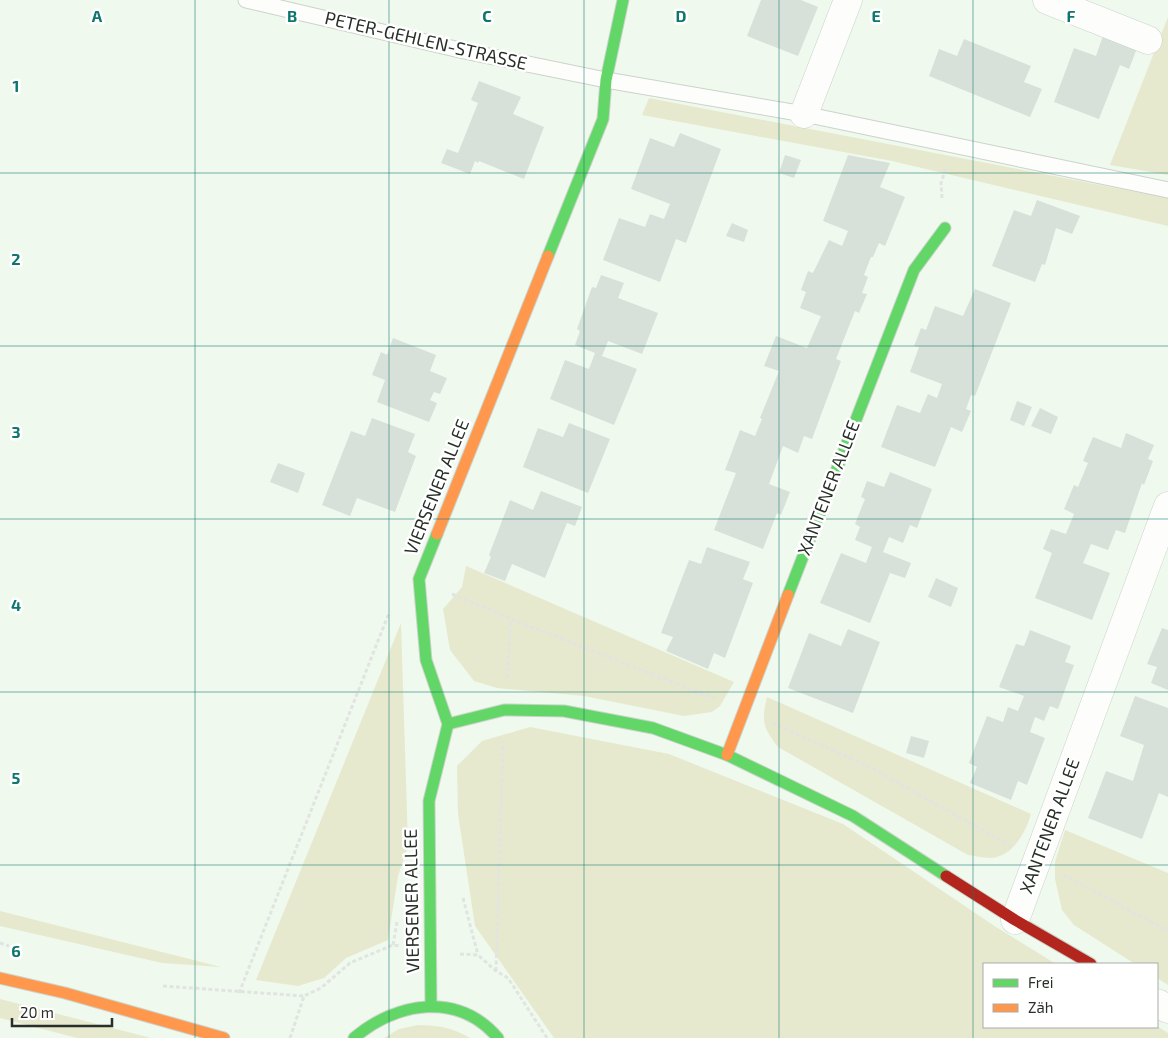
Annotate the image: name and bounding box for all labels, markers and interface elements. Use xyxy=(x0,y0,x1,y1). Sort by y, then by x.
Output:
text: A xyxy=(92,6,103,25)
text: B xyxy=(287,6,297,25)
street label: PETER-GEHLEN-STRASSE xyxy=(323,6,530,74)
text: C xyxy=(482,6,492,25)
text: D xyxy=(676,6,687,25)
text: E xyxy=(871,6,881,25)
text: F xyxy=(1067,6,1076,25)
text: 1 xyxy=(13,76,19,95)
text: 2 xyxy=(11,249,21,268)
street label: VIERSENER ALLEE xyxy=(399,416,473,558)
street label: XANTENER ALLEE xyxy=(792,417,864,558)
text: 3 xyxy=(11,422,21,441)
text: 4 xyxy=(11,595,21,614)
street label: XANTENER ALLEE xyxy=(1014,755,1084,896)
text: 5 xyxy=(12,768,21,787)
street label: VIERSENER ALLEE xyxy=(399,829,423,973)
text: 6 xyxy=(11,941,21,960)
legend xyxy=(983,963,1158,1028)
text: Frei xyxy=(1028,973,1053,991)
scale bar xyxy=(12,996,112,1028)
text: Zäh xyxy=(1028,998,1053,1016)
text: 20 m xyxy=(20,1003,54,1021)

